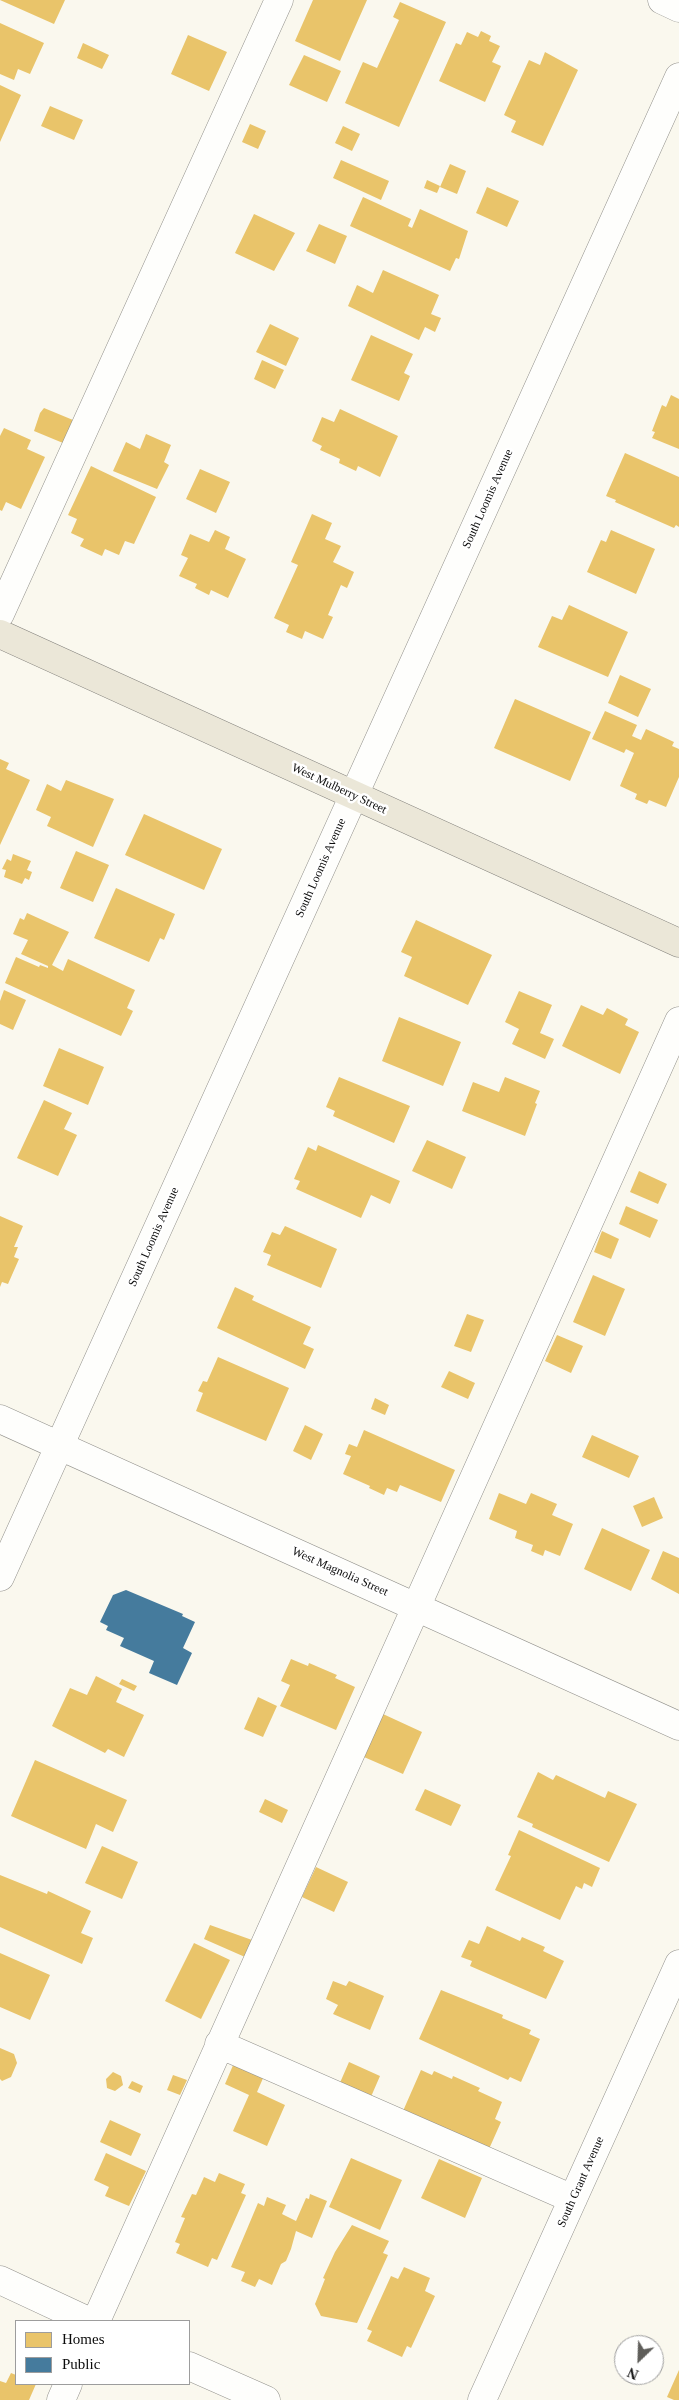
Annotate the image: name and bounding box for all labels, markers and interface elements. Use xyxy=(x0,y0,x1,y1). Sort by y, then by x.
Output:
street label: South Loomis Avenue xyxy=(460,447,516,551)
street label: West Mulberry Street xyxy=(289,761,389,817)
street label: South Loomis Avenue xyxy=(293,816,349,920)
street label: South Loomis Avenue xyxy=(126,1185,182,1289)
street label: West Magnolia Street xyxy=(290,1544,390,1600)
street label: South Grant Avenue xyxy=(555,2134,607,2230)
legend xyxy=(15,2320,190,2385)
text: Homes xyxy=(62,2331,105,2347)
north arrow xyxy=(614,2335,664,2385)
text: Public xyxy=(62,2356,100,2372)
text: N xyxy=(625,2364,641,2382)

